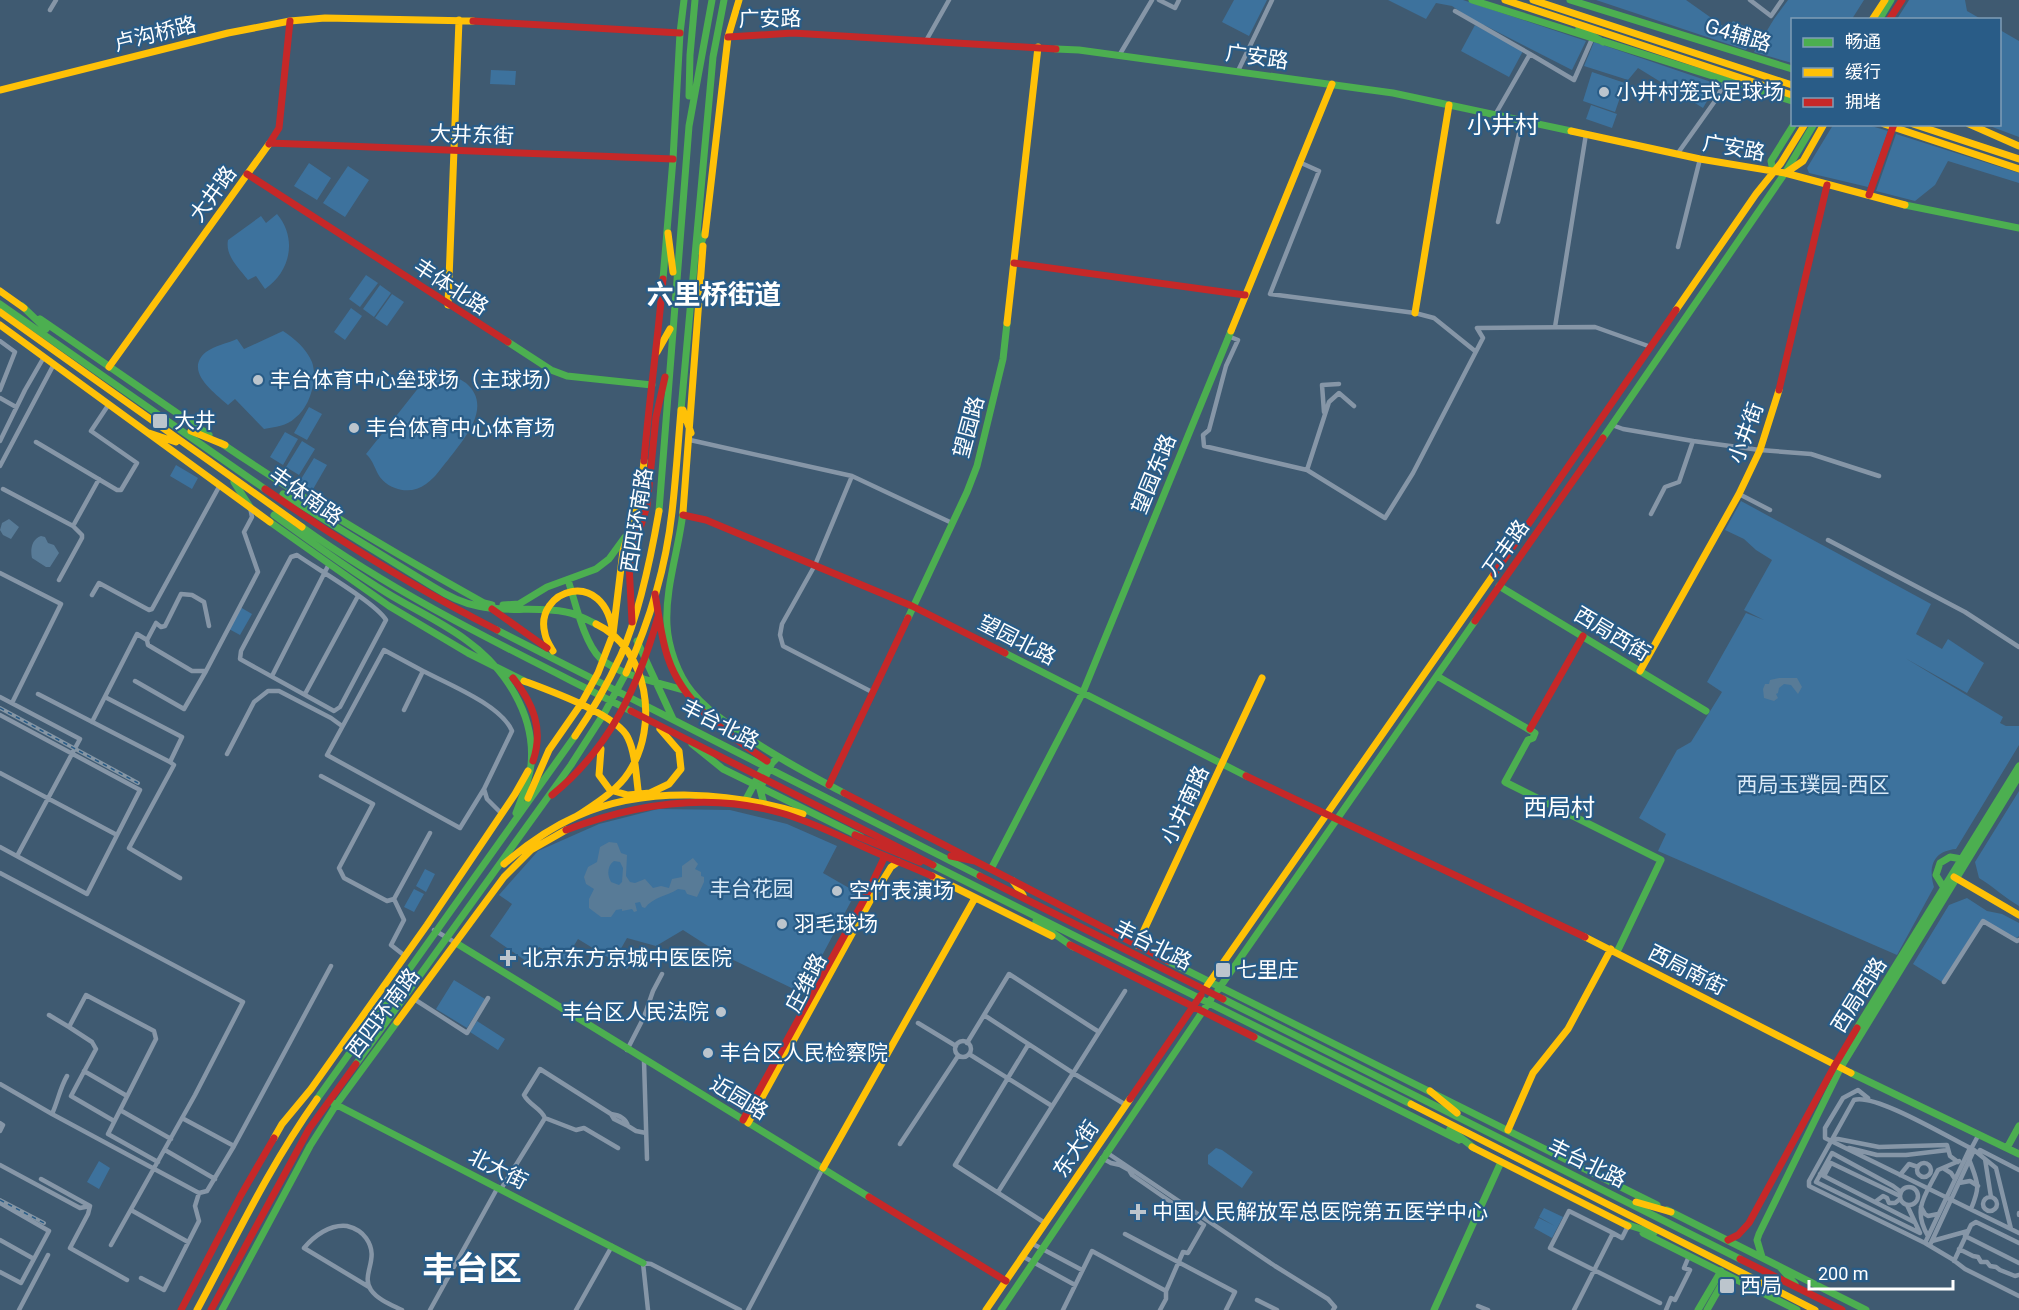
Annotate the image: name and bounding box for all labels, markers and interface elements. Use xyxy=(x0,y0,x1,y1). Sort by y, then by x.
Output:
street label: 广安路 xyxy=(738,6,802,32)
street label: 卢沟桥路 xyxy=(111,12,199,56)
street label: G4辅路 xyxy=(1702,14,1774,56)
legend xyxy=(1791,18,2001,126)
text: 畅通 xyxy=(1845,31,1881,52)
street label: 广安路 xyxy=(1224,41,1290,73)
text: 缓行 xyxy=(1845,61,1881,82)
place label: 小井村笼式足球场 xyxy=(1616,80,1784,104)
marker: 小井村笼式足球场 xyxy=(1597,85,1611,99)
text: 拥堵 xyxy=(1845,91,1881,112)
district label: 小井村 xyxy=(1467,111,1539,139)
street label: 大井东街 xyxy=(430,122,514,148)
street label: 广安路 xyxy=(1701,131,1767,165)
street label: 大井路 xyxy=(185,161,241,227)
street label: 丰体北路 xyxy=(409,254,493,320)
district label: 六里桥街道 xyxy=(647,279,782,311)
place label: 丰台体育中心垒球场（主球场） xyxy=(270,368,564,392)
marker: 丰台体育中心垒球场（主球场） xyxy=(251,373,265,387)
street label: 望园路 xyxy=(949,393,989,461)
street label: 小井街 xyxy=(1724,399,1768,467)
place label: 大井 xyxy=(174,409,216,433)
marker: 大井 xyxy=(151,412,169,430)
place label: 丰台体育中心体育场 xyxy=(366,416,555,440)
marker: 丰台体育中心体育场 xyxy=(347,421,361,435)
street label: 望园东路 xyxy=(1127,431,1181,517)
street label: 丰体南路 xyxy=(265,462,347,530)
street label: 西四环南路 xyxy=(617,466,657,574)
street label: 万丰路 xyxy=(1478,515,1534,581)
street label: 西局西街 xyxy=(1570,602,1654,666)
street label: 望园北路 xyxy=(974,610,1060,670)
street label: 丰台北路 xyxy=(677,694,763,754)
street label: 小井南路 xyxy=(1156,762,1214,848)
park label: 西局玉璞园-西区 xyxy=(1737,773,1889,797)
district label: 西局村 xyxy=(1523,794,1595,822)
park label: 丰台花园 xyxy=(710,877,794,901)
place label: 空竹表演场 xyxy=(849,879,954,903)
marker: 空竹表演场 xyxy=(830,884,844,898)
place label: 羽毛球场 xyxy=(794,912,878,936)
street label: 丰台北路 xyxy=(1110,915,1196,975)
marker: 羽毛球场 xyxy=(775,917,789,931)
street label: 西局南街 xyxy=(1644,940,1730,1000)
place label: 北京东方京城中医医院 xyxy=(522,946,732,970)
marker: 北京东方京城中医医院 xyxy=(499,949,517,967)
street label: 庄维路 xyxy=(781,950,831,1016)
street label: 西局西路 xyxy=(1827,953,1891,1037)
place label: 七里庄 xyxy=(1236,958,1299,982)
marker: 七里庄 xyxy=(1214,961,1232,979)
street label: 西四环南路 xyxy=(342,964,424,1062)
place label: 丰台区人民法院 xyxy=(562,1000,709,1024)
marker: 丰台区人民法院 xyxy=(714,1005,728,1019)
place label: 丰台区人民检察院 xyxy=(720,1041,888,1065)
marker: 丰台区人民检察院 xyxy=(701,1046,715,1060)
street label: 近园路 xyxy=(706,1071,772,1125)
street label: 东大街 xyxy=(1048,1116,1104,1182)
street label: 丰台北路 xyxy=(1544,1134,1630,1192)
street label: 北大街 xyxy=(464,1144,532,1194)
place label: 中国人民解放军总医院第五医学中心 xyxy=(1152,1200,1488,1224)
marker: 中国人民解放军总医院第五医学中心 xyxy=(1129,1203,1147,1221)
district label: 丰台区 xyxy=(423,1249,522,1288)
scale bar xyxy=(1809,1253,1953,1291)
text: 200 m xyxy=(1818,1263,1869,1284)
place label: 西局 xyxy=(1740,1274,1782,1298)
marker: 西局 xyxy=(1718,1277,1736,1295)

